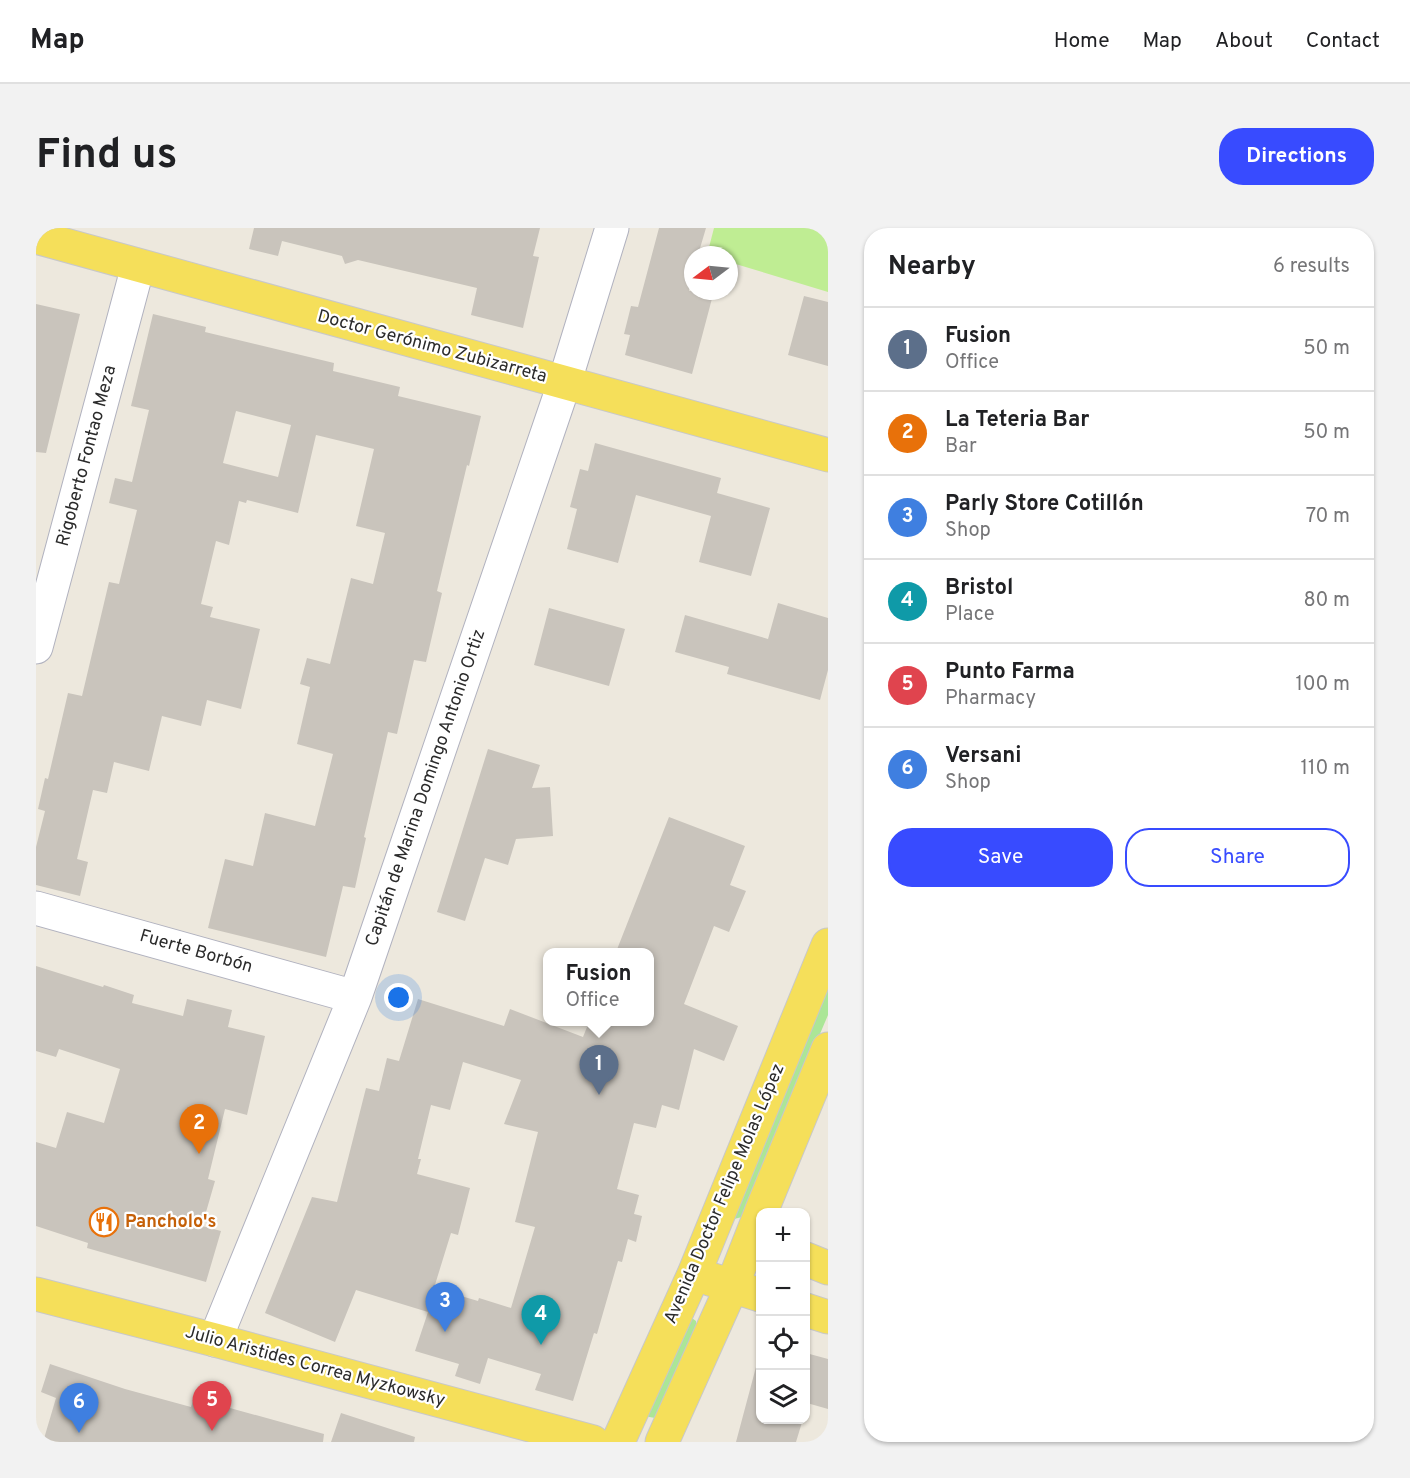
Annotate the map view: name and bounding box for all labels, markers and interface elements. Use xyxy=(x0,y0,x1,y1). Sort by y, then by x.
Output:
text: Map xyxy=(30,23,85,59)
text: Home xyxy=(1054,28,1110,55)
text: Map xyxy=(1143,28,1182,55)
text: About xyxy=(1215,28,1273,55)
text: Contact xyxy=(1306,28,1380,55)
button: Directions xyxy=(1219,128,1374,185)
text: Find us xyxy=(36,130,177,183)
north arrow xyxy=(684,246,738,300)
text: Nearby xyxy=(888,251,976,284)
text: 6 results xyxy=(1273,254,1350,280)
street label: Doctor Gerónimo Zubizarreta xyxy=(315,305,549,389)
text: Fusion xyxy=(945,323,1011,350)
text: 1 xyxy=(904,336,912,362)
text: 50 m xyxy=(1303,336,1350,362)
text: Office xyxy=(945,350,999,376)
street label: Rigoberto Fontao Meza xyxy=(52,363,122,549)
text: La Teteria Bar xyxy=(945,407,1090,434)
text: 2 xyxy=(901,420,914,446)
text: 50 m xyxy=(1303,420,1350,446)
text: Bar xyxy=(945,434,977,460)
text: Parly Store Cotillón xyxy=(945,491,1144,518)
text: 3 xyxy=(902,504,914,530)
text: 70 m xyxy=(1306,504,1350,530)
text: Shop xyxy=(945,518,991,544)
text: Bristol xyxy=(945,575,1013,602)
text: 4 xyxy=(901,588,914,614)
text: 80 m xyxy=(1304,588,1350,614)
text: Place xyxy=(945,602,995,628)
street label: Capitán de Marina Domingo Antonio Ortiz xyxy=(361,626,491,950)
text: Punto Farma xyxy=(945,659,1075,686)
text: 5 xyxy=(901,672,914,698)
text: 100 m xyxy=(1295,672,1350,698)
text: Pharmacy xyxy=(945,686,1036,712)
text: Versani xyxy=(945,743,1022,770)
text: 6 xyxy=(901,756,914,782)
text: 110 m xyxy=(1301,756,1350,782)
text: Shop xyxy=(945,770,991,796)
button: Save xyxy=(888,828,1113,887)
button: Share xyxy=(1125,828,1350,887)
street label: Fuerte Borbón xyxy=(137,925,255,979)
popup xyxy=(543,948,654,1026)
text: Fusion xyxy=(565,961,632,988)
your location xyxy=(384,983,413,1012)
text: Office xyxy=(565,988,620,1014)
pin: 1 xyxy=(580,1046,618,1095)
street label: Avenida Doctor Felipe Molas López xyxy=(660,1060,790,1328)
pin: 2 xyxy=(180,1104,218,1154)
restaurant icon: Pancholo's xyxy=(88,1206,120,1238)
map controls xyxy=(756,1208,810,1424)
button: + xyxy=(756,1208,810,1262)
place label: Pancholo's xyxy=(125,1211,216,1234)
button: − xyxy=(756,1262,810,1316)
pin: 3 xyxy=(426,1282,464,1332)
pin: 4 xyxy=(522,1296,560,1345)
button: locate xyxy=(756,1316,810,1370)
street label: Julio Aristides Correa Myzkowsky xyxy=(182,1321,448,1413)
button: layers xyxy=(756,1370,810,1424)
pin: 5 xyxy=(192,1382,231,1431)
pin: 6 xyxy=(60,1384,99,1433)

